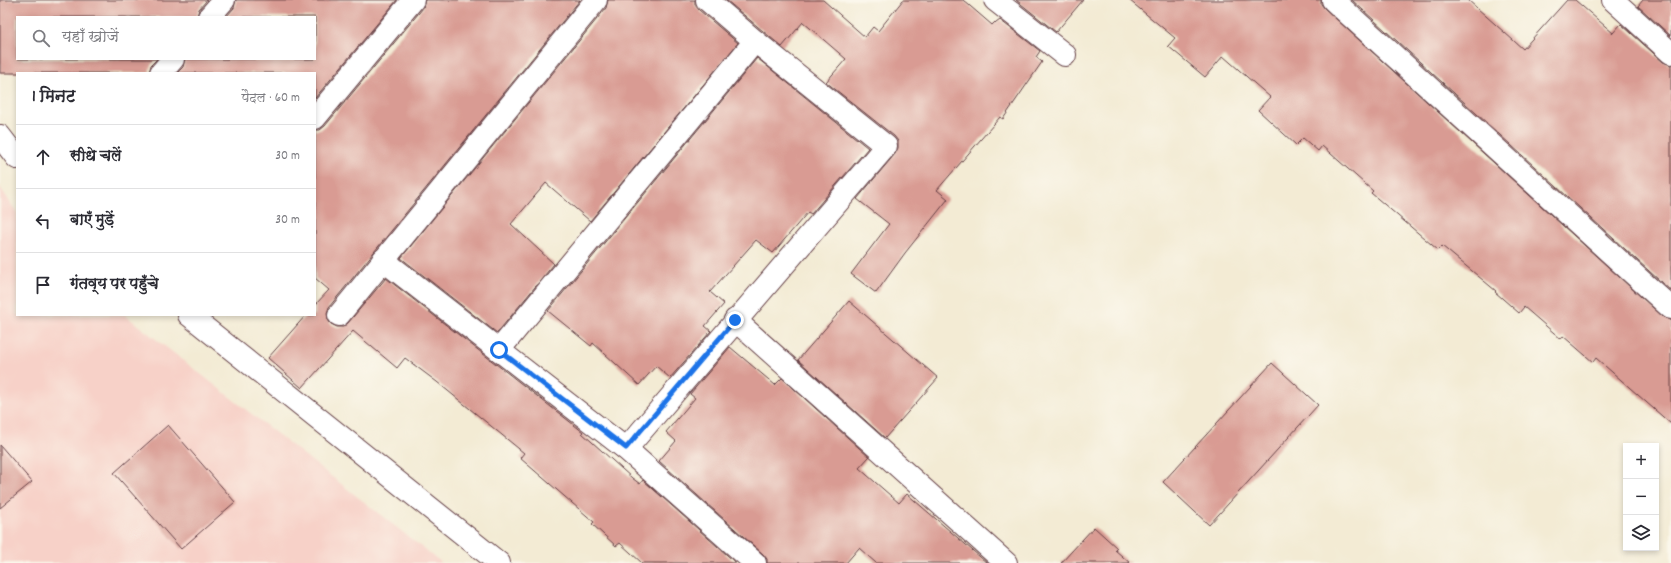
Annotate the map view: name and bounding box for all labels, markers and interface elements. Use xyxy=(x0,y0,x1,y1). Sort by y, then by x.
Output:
search box xyxy=(16,16,316,60)
icon: search xyxy=(30,27,52,49)
text: यहाँ खोजें xyxy=(62,27,119,49)
text: 1 मिनट xyxy=(32,86,75,110)
text: पैदल · 60 m xyxy=(242,89,300,108)
icon: ahead xyxy=(32,146,54,168)
text: सीधे चलें xyxy=(70,146,121,168)
text: 30 m xyxy=(275,147,300,166)
icon: left xyxy=(32,210,54,232)
text: बाएँ मुड़ें xyxy=(70,210,114,232)
text: 30 m xyxy=(275,211,300,230)
icon: arrive xyxy=(32,274,54,296)
text: गंतव्य पर पहुँचे xyxy=(70,274,159,296)
route end xyxy=(726,311,744,329)
route start xyxy=(490,341,508,359)
map controls xyxy=(1623,443,1659,551)
button: + xyxy=(1623,443,1659,479)
button: − xyxy=(1623,479,1659,515)
button: layers xyxy=(1623,515,1659,551)

